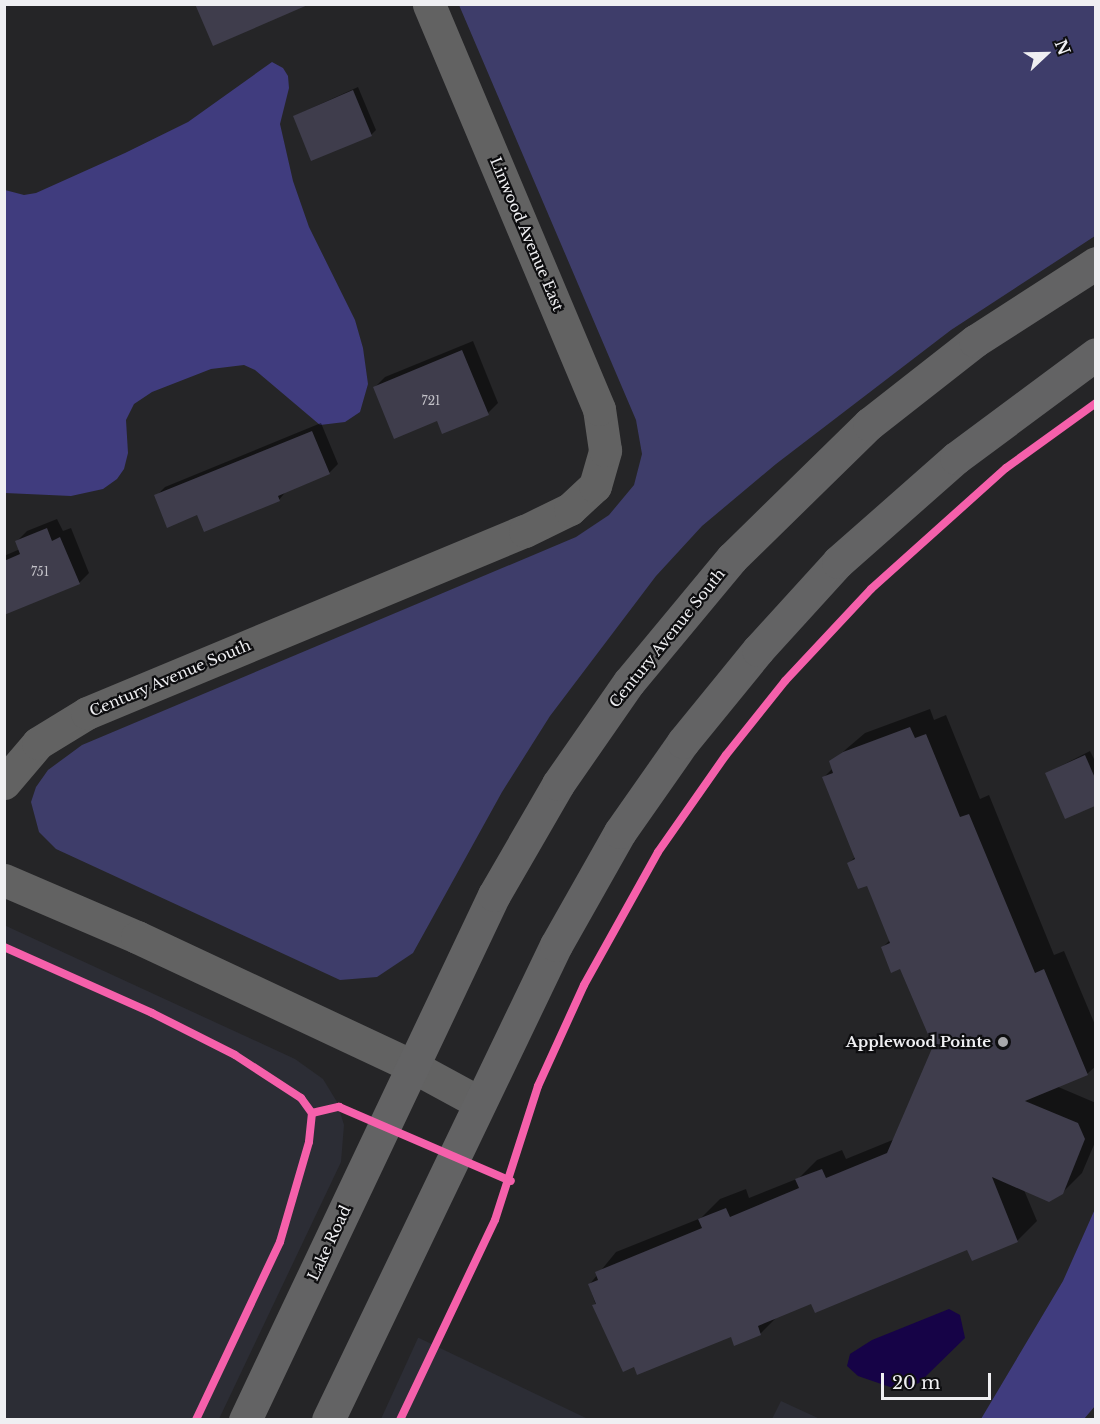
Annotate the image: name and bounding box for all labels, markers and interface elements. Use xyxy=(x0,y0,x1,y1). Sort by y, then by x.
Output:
north arrow xyxy=(1016,24,1076,84)
text: N xyxy=(1051,37,1075,58)
street label: Linwood Avenue East xyxy=(486,154,568,314)
house number: 721 xyxy=(422,394,440,408)
street label: Century Avenue South xyxy=(605,564,729,712)
house number: 751 xyxy=(31,565,49,579)
street label: Century Avenue South xyxy=(86,636,254,720)
place label: Applewood Pointe xyxy=(846,1033,991,1051)
marker: Applewood Pointe xyxy=(996,1035,1010,1049)
street label: Lake Road xyxy=(304,1203,354,1283)
scale bar xyxy=(884,1361,994,1399)
text: 20 m xyxy=(892,1372,940,1394)

